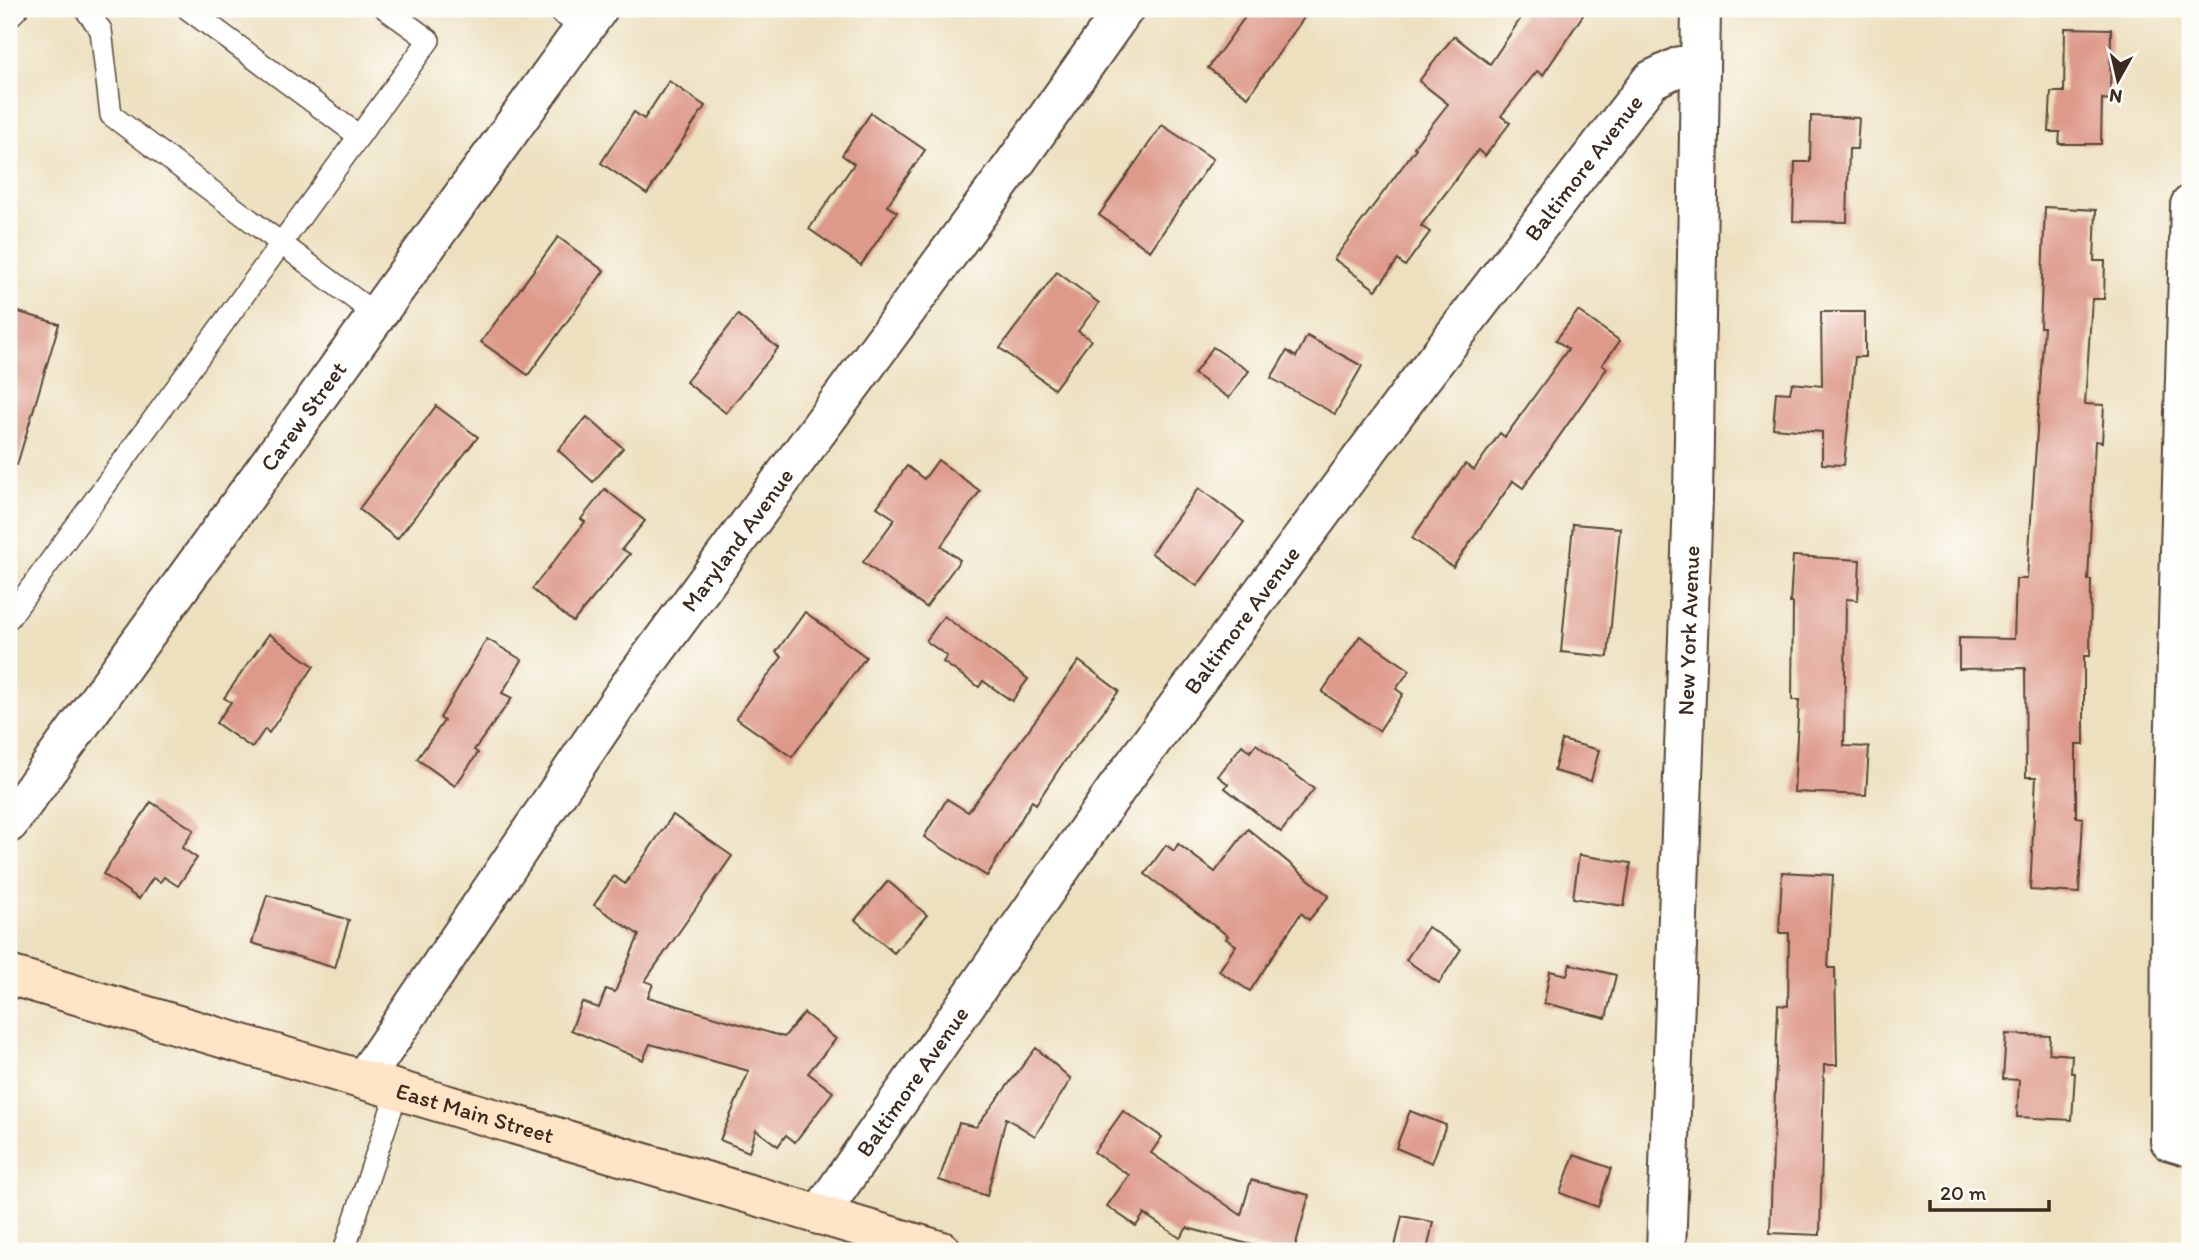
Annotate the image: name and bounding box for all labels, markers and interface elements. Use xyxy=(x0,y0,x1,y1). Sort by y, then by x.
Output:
north arrow xyxy=(2084,46,2154,116)
text: N xyxy=(2108,84,2124,109)
street label: Baltimore Avenue xyxy=(1518,89,1649,246)
street label: Carew Street xyxy=(254,355,353,477)
street label: Maryland Avenue xyxy=(675,462,799,617)
street label: Baltimore Avenue xyxy=(1178,540,1306,700)
street label: New York Avenue xyxy=(1671,545,1705,716)
street label: Baltimore Avenue xyxy=(850,1001,975,1162)
street label: East Main Street xyxy=(393,1076,558,1150)
scale bar xyxy=(1930,1169,2048,1213)
text: 20 m xyxy=(1940,1180,1987,1205)

